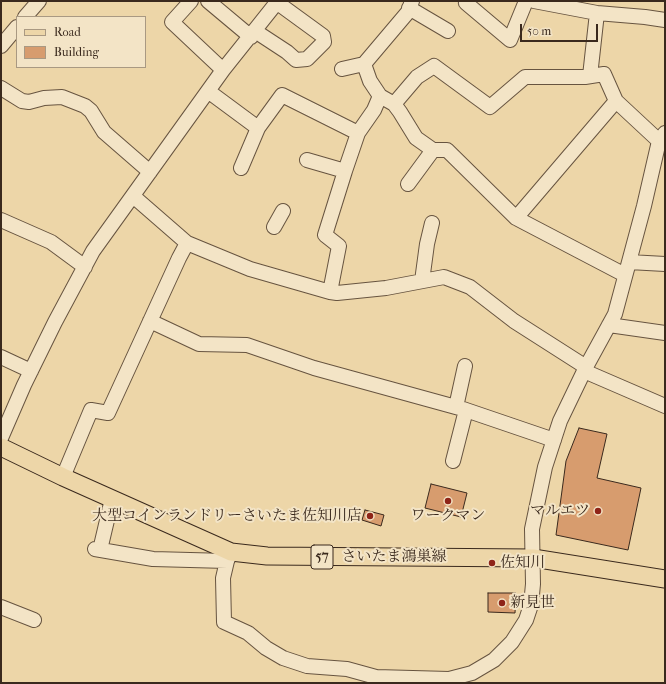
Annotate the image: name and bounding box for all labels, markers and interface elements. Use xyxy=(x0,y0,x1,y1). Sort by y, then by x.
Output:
legend xyxy=(16,16,146,68)
scale bar xyxy=(522,16,600,42)
text: 50 m xyxy=(527,24,551,38)
text: Road xyxy=(54,25,81,39)
text: Building xyxy=(54,45,99,59)
marker: ワークマン xyxy=(443,496,453,506)
place label: マルエツ xyxy=(530,502,590,520)
marker: マルエツ xyxy=(593,506,603,516)
place label: 大型コインランドリーさいたま佐知川店 xyxy=(92,507,362,525)
place label: ワークマン xyxy=(411,507,485,525)
marker: 大型コインランドリーさいたま佐知川店 xyxy=(365,511,375,521)
road number: 57 xyxy=(311,545,333,569)
street label: さいたま鴻巣線 xyxy=(342,548,446,566)
place label: 佐知川 xyxy=(500,554,545,572)
marker: 佐知川 xyxy=(487,558,497,568)
place label: 新見世 xyxy=(510,594,555,612)
marker: 新見世 xyxy=(497,598,507,608)

